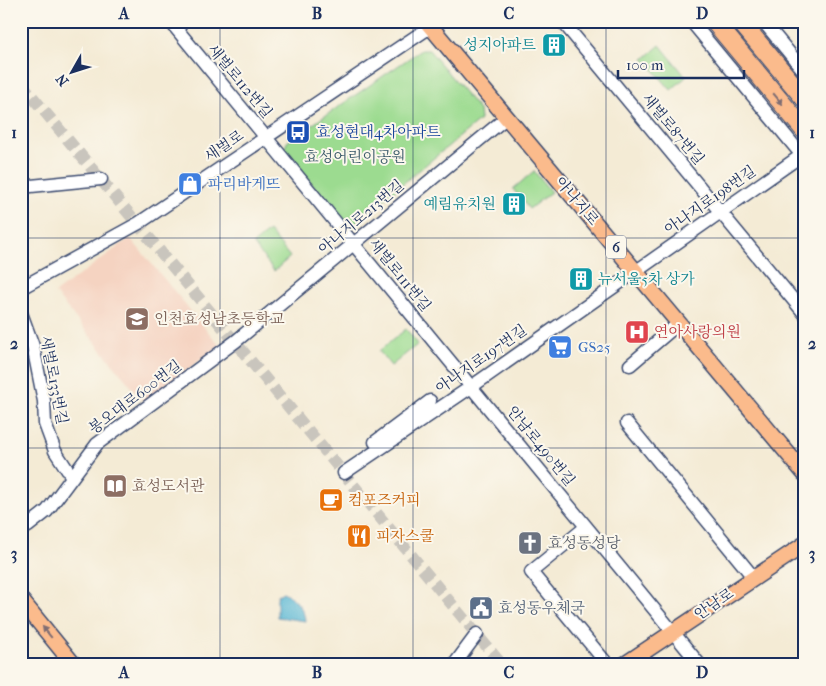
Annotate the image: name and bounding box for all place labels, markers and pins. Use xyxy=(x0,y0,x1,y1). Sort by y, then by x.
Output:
building icon: 성지아파트 xyxy=(541,32,567,58)
place label: 성지아파트 xyxy=(464,36,537,54)
bus stop icon: 효성현대4차아파트 xyxy=(285,119,311,145)
place label: 효성현대4차아파트 xyxy=(316,123,441,141)
shop icon: 파리바게뜨 xyxy=(177,171,203,197)
place label: 파리바게뜨 xyxy=(208,175,280,193)
building icon: 예림유치원 xyxy=(501,191,527,217)
place label: 예림유치원 xyxy=(424,195,496,213)
building icon: 뉴서울5차 상가 xyxy=(568,266,594,292)
place label: 뉴서울5차 상가 xyxy=(598,270,695,288)
school or university icon: 인천효성남초등학교 xyxy=(124,306,150,332)
place label: 인천효성남초등학교 xyxy=(154,310,285,328)
hospital icon: 연아사랑의원 xyxy=(624,319,650,345)
place label: 연아사랑의원 xyxy=(654,323,741,341)
supermarket icon: GS25 xyxy=(547,334,573,360)
place label: GS25 xyxy=(578,338,611,356)
library icon: 효성도서관 xyxy=(102,473,128,499)
place label: 효성도서관 xyxy=(132,477,205,495)
cafe icon: 컴포즈커피 xyxy=(318,487,344,513)
place label: 컴포즈커피 xyxy=(348,491,420,509)
restaurant icon: 피자스쿨 xyxy=(346,523,372,549)
place label: 피자스쿨 xyxy=(376,527,434,545)
church icon: 효성동성당 xyxy=(517,530,543,556)
place label: 효성동성당 xyxy=(548,534,621,552)
public building icon: 효성동우체국 xyxy=(468,595,494,621)
place label: 효성동우체국 xyxy=(498,599,585,617)

